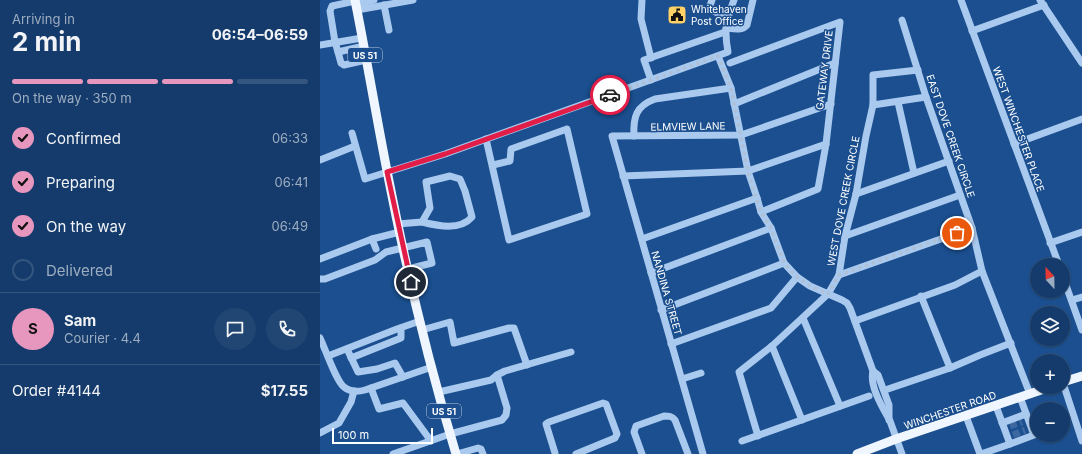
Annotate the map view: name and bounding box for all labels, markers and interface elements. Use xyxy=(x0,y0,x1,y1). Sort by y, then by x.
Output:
place label: Whitehaven Post Office xyxy=(691,3,747,27)
public building icon: Whitehaven Post Office xyxy=(666,4,688,26)
text: Arriving in xyxy=(12,11,75,27)
text: 06:54–06:59 xyxy=(212,25,308,44)
text: 2 min xyxy=(12,26,82,57)
street label: GATEWAY DRIVE xyxy=(813,30,835,110)
road number: US 51 xyxy=(348,48,382,62)
street label: WEST WINCHESTER PLACE xyxy=(991,65,1047,193)
street label: EAST DOVE CREEK CIRCLE xyxy=(924,73,978,199)
courier xyxy=(590,75,630,115)
icon: car xyxy=(599,84,621,106)
text: On the way · 350 m xyxy=(12,90,132,106)
street label: ELMVIEW LANE xyxy=(650,119,726,133)
icon: check xyxy=(12,127,34,149)
text: Confirmed xyxy=(46,129,121,148)
text: 06:33 xyxy=(272,130,308,146)
street label: WEST DOVE CREEK CIRCLE xyxy=(824,135,862,267)
icon: check xyxy=(12,171,34,193)
text: Preparing xyxy=(46,173,115,192)
text: 06:41 xyxy=(275,174,308,190)
icon: check xyxy=(12,215,34,237)
pin xyxy=(940,216,974,250)
text: On the way xyxy=(46,217,126,236)
text: 06:49 xyxy=(272,218,308,234)
icon: bag xyxy=(946,222,968,244)
street label: NANDINA STREET xyxy=(649,250,685,336)
north arrow xyxy=(1030,258,1070,298)
map controls xyxy=(1030,258,1070,442)
text: Delivered xyxy=(46,261,113,280)
pin xyxy=(394,265,428,299)
icon: home xyxy=(400,271,422,293)
button: layers xyxy=(1030,306,1070,346)
button: chat xyxy=(214,308,256,350)
button: phone xyxy=(266,308,308,350)
text: Sam xyxy=(64,311,96,330)
text: S xyxy=(28,319,38,338)
text: Courier · 4.4 xyxy=(64,330,141,346)
button: + xyxy=(1030,354,1070,394)
text: Order #4144 xyxy=(12,381,101,400)
text: $17.55 xyxy=(261,381,308,400)
street label: WINCHESTER ROAD xyxy=(902,389,998,431)
button: − xyxy=(1030,402,1070,442)
road number: US 51 xyxy=(427,404,461,418)
scale bar xyxy=(332,426,433,445)
text: 100 m xyxy=(338,428,369,442)

